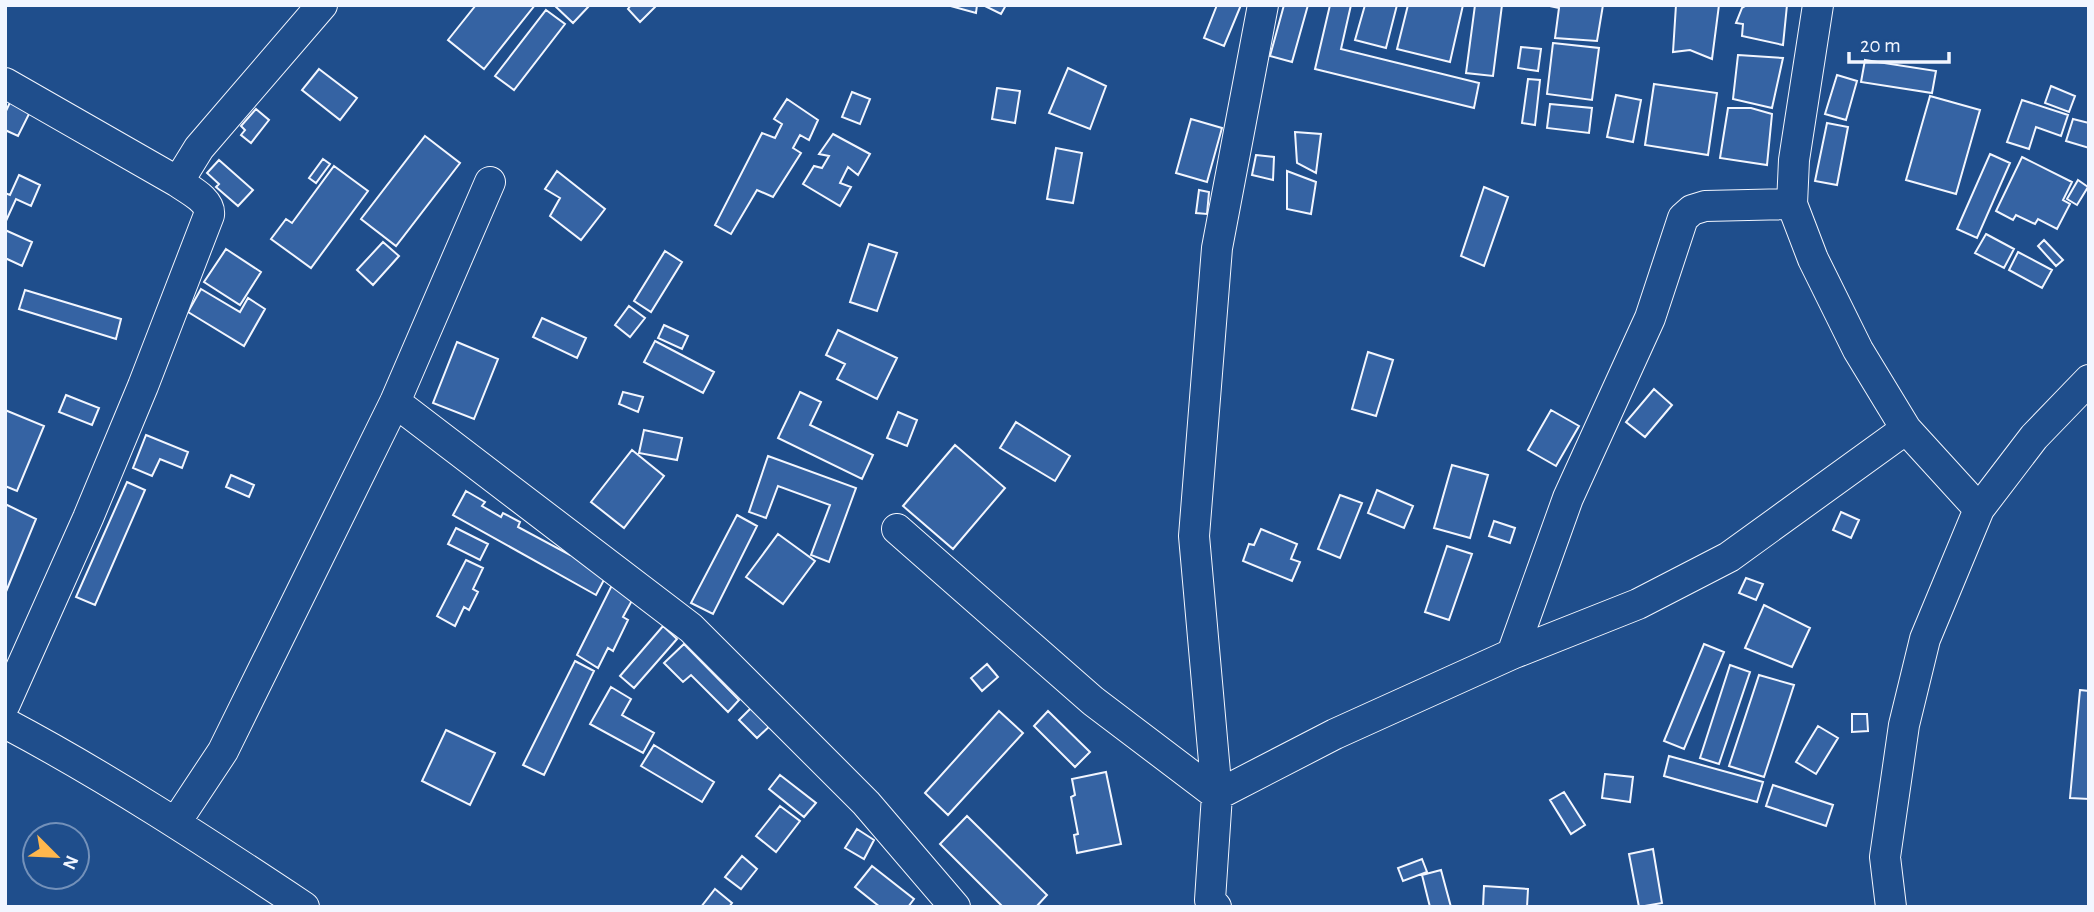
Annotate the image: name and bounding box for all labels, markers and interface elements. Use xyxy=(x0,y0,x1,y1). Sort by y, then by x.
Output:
scale bar xyxy=(1849,21,1949,65)
text: 20 m xyxy=(1860,35,1901,56)
north arrow xyxy=(21,821,91,891)
text: N xyxy=(59,852,82,872)

